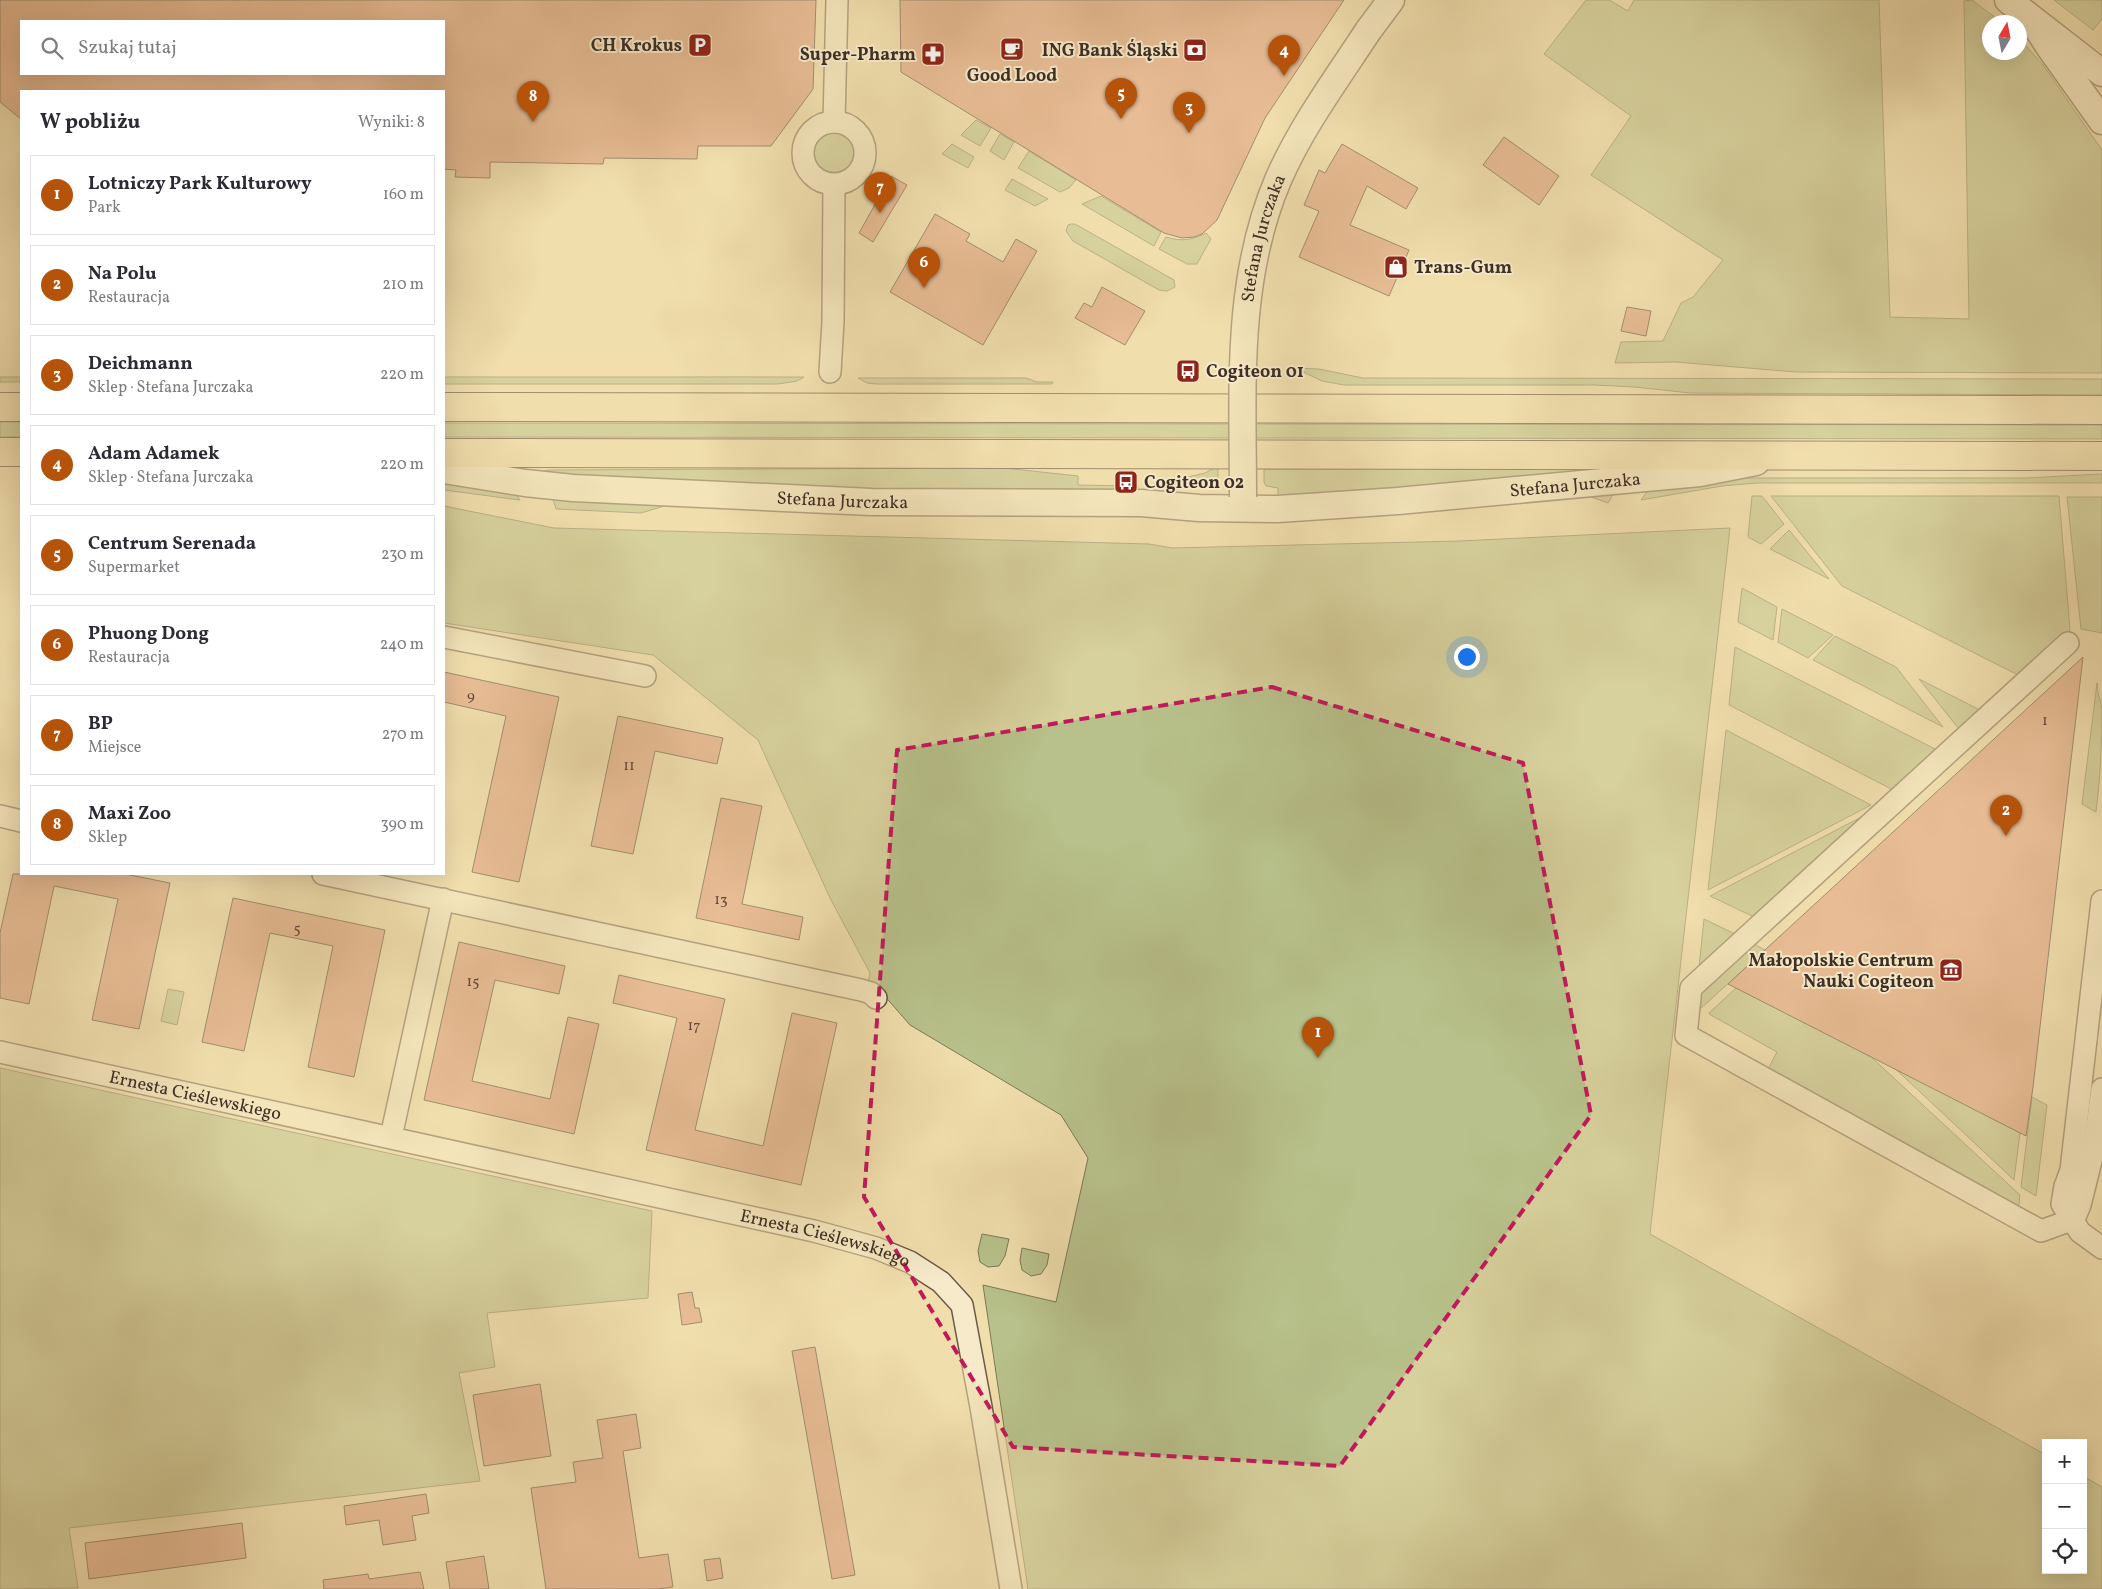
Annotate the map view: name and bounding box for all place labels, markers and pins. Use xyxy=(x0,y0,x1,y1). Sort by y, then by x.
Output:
parking icon: CH Krokus xyxy=(687,32,713,58)
place label: CH Krokus xyxy=(591,34,682,59)
pin: 4 xyxy=(1268,35,1300,76)
cafe icon: Good Lood xyxy=(999,36,1025,62)
bank icon: ING Bank Śląski xyxy=(1182,37,1208,63)
place label: ING Bank Śląski xyxy=(1042,39,1178,64)
pharmacy icon: Super-Pharm xyxy=(920,41,946,67)
place label: Super-Pharm xyxy=(800,43,916,68)
place label: Good Lood xyxy=(967,64,1057,89)
pin: 5 xyxy=(1105,78,1137,119)
pin: 8 xyxy=(517,81,549,122)
pin: 3 xyxy=(1173,92,1205,133)
pin: 7 xyxy=(864,172,896,213)
pin: 6 xyxy=(908,247,940,288)
shop icon: Trans-Gum xyxy=(1383,254,1409,280)
place label: Trans-Gum xyxy=(1414,256,1512,281)
bus stop icon: Cogiteon 01 xyxy=(1175,358,1201,384)
place label: Cogiteon 01 xyxy=(1206,360,1304,385)
bus stop icon: Cogiteon 02 xyxy=(1113,469,1139,495)
place label: Cogiteon 02 xyxy=(1144,471,1244,496)
pin: 2 xyxy=(1990,795,2022,836)
place label: Małopolskie Centrum Nauki Cogiteon xyxy=(1749,949,1934,995)
museum icon: Małopolskie Centrum Nauki Cogiteon xyxy=(1938,957,1964,983)
pin: 1 xyxy=(1302,1017,1334,1058)

